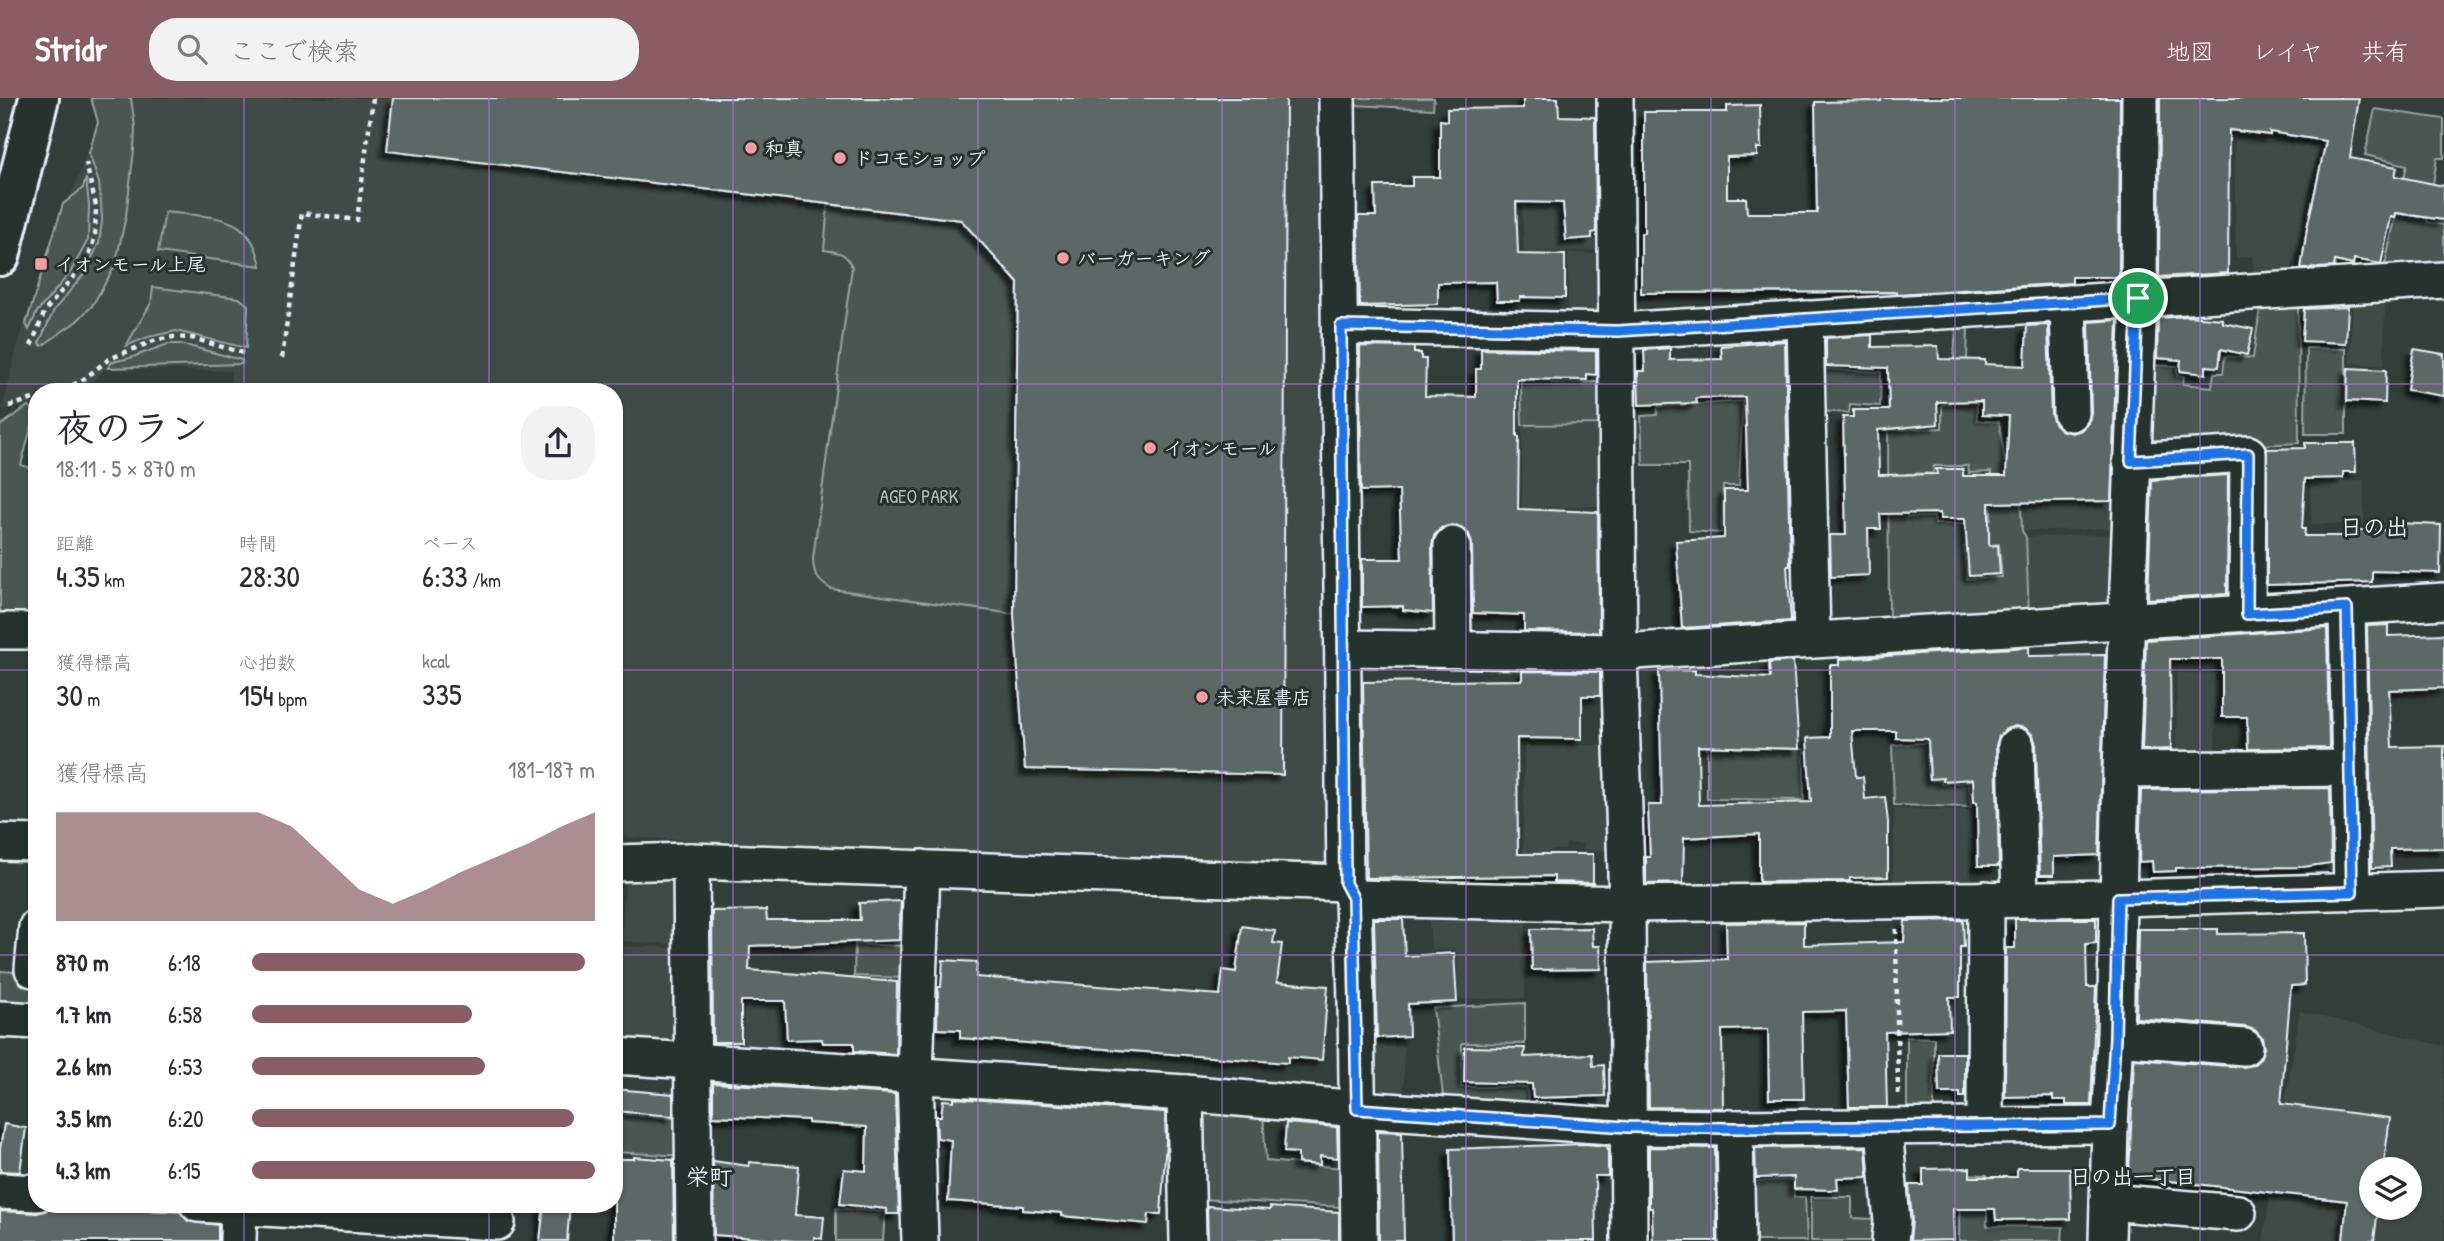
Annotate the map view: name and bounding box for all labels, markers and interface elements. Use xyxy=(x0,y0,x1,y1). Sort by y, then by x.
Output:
search box xyxy=(149,18,639,81)
text: Stridr xyxy=(35,27,107,71)
icon: search xyxy=(173,30,211,68)
text: ここで検索 xyxy=(229,33,359,68)
text: 地図 xyxy=(2166,35,2214,67)
text: レイヤ xyxy=(2252,35,2323,67)
text: 共有 xyxy=(2361,35,2409,67)
place label: 和真 xyxy=(765,135,803,161)
marker: 和真 xyxy=(743,140,759,156)
place label: ドコモショップ xyxy=(854,145,985,171)
marker: ドコモショップ xyxy=(832,150,848,166)
place label: バーガーキング xyxy=(1077,245,1210,271)
marker: バーガーキング xyxy=(1055,250,1071,266)
place label: イオンモール上尾 xyxy=(55,251,206,277)
marker: イオンモール上尾 xyxy=(33,256,49,272)
pin xyxy=(2108,268,2168,328)
icon: arrive xyxy=(2119,279,2157,317)
text: 夜のラン xyxy=(56,401,208,453)
button: share xyxy=(521,406,595,480)
place label: イオンモール xyxy=(1164,435,1277,461)
marker: イオンモール xyxy=(1142,440,1158,456)
text: 18:11 · 5 × 870 m xyxy=(56,453,196,484)
park label: AGEO PARK xyxy=(880,483,958,509)
district label: 日の出 xyxy=(2340,511,2409,542)
text: 距離 xyxy=(56,530,94,556)
text: 時間 xyxy=(239,530,277,556)
text: ペース xyxy=(422,530,478,556)
text: 4.35 xyxy=(56,556,100,596)
text: 28:30 xyxy=(239,556,300,596)
text: 6:33 xyxy=(422,556,468,596)
text: km xyxy=(100,567,125,593)
text: /km xyxy=(468,567,501,593)
text: kcal xyxy=(422,648,450,674)
text: 獲得標高 xyxy=(56,649,132,675)
text: 心拍数 xyxy=(239,649,296,675)
text: 335 xyxy=(422,674,462,714)
text: 30 xyxy=(56,675,83,715)
text: 154 xyxy=(239,675,274,715)
place label: 未来屋書店 xyxy=(1216,684,1311,710)
text: m xyxy=(83,686,100,712)
text: bpm xyxy=(274,686,307,712)
marker: 未来屋書店 xyxy=(1194,689,1210,705)
text: 181–187 m xyxy=(508,754,595,785)
text: 獲得標高 xyxy=(56,757,148,788)
text: 870 m xyxy=(56,947,109,978)
text: 6:18 xyxy=(168,947,201,978)
text: 1.7 km xyxy=(56,999,111,1030)
text: 6:58 xyxy=(168,999,202,1030)
text: 2.6 km xyxy=(56,1051,111,1082)
text: 6:53 xyxy=(168,1051,203,1082)
text: 3.5 km xyxy=(56,1103,111,1134)
text: 6:20 xyxy=(168,1103,204,1134)
text: 4.3 km xyxy=(56,1155,110,1186)
text: 6:15 xyxy=(168,1155,201,1186)
map controls xyxy=(2359,1157,2422,1220)
button: layers xyxy=(2359,1157,2422,1220)
district label: 栄町 xyxy=(686,1161,732,1192)
district label: 日の出一丁目 xyxy=(2070,1162,2196,1191)

